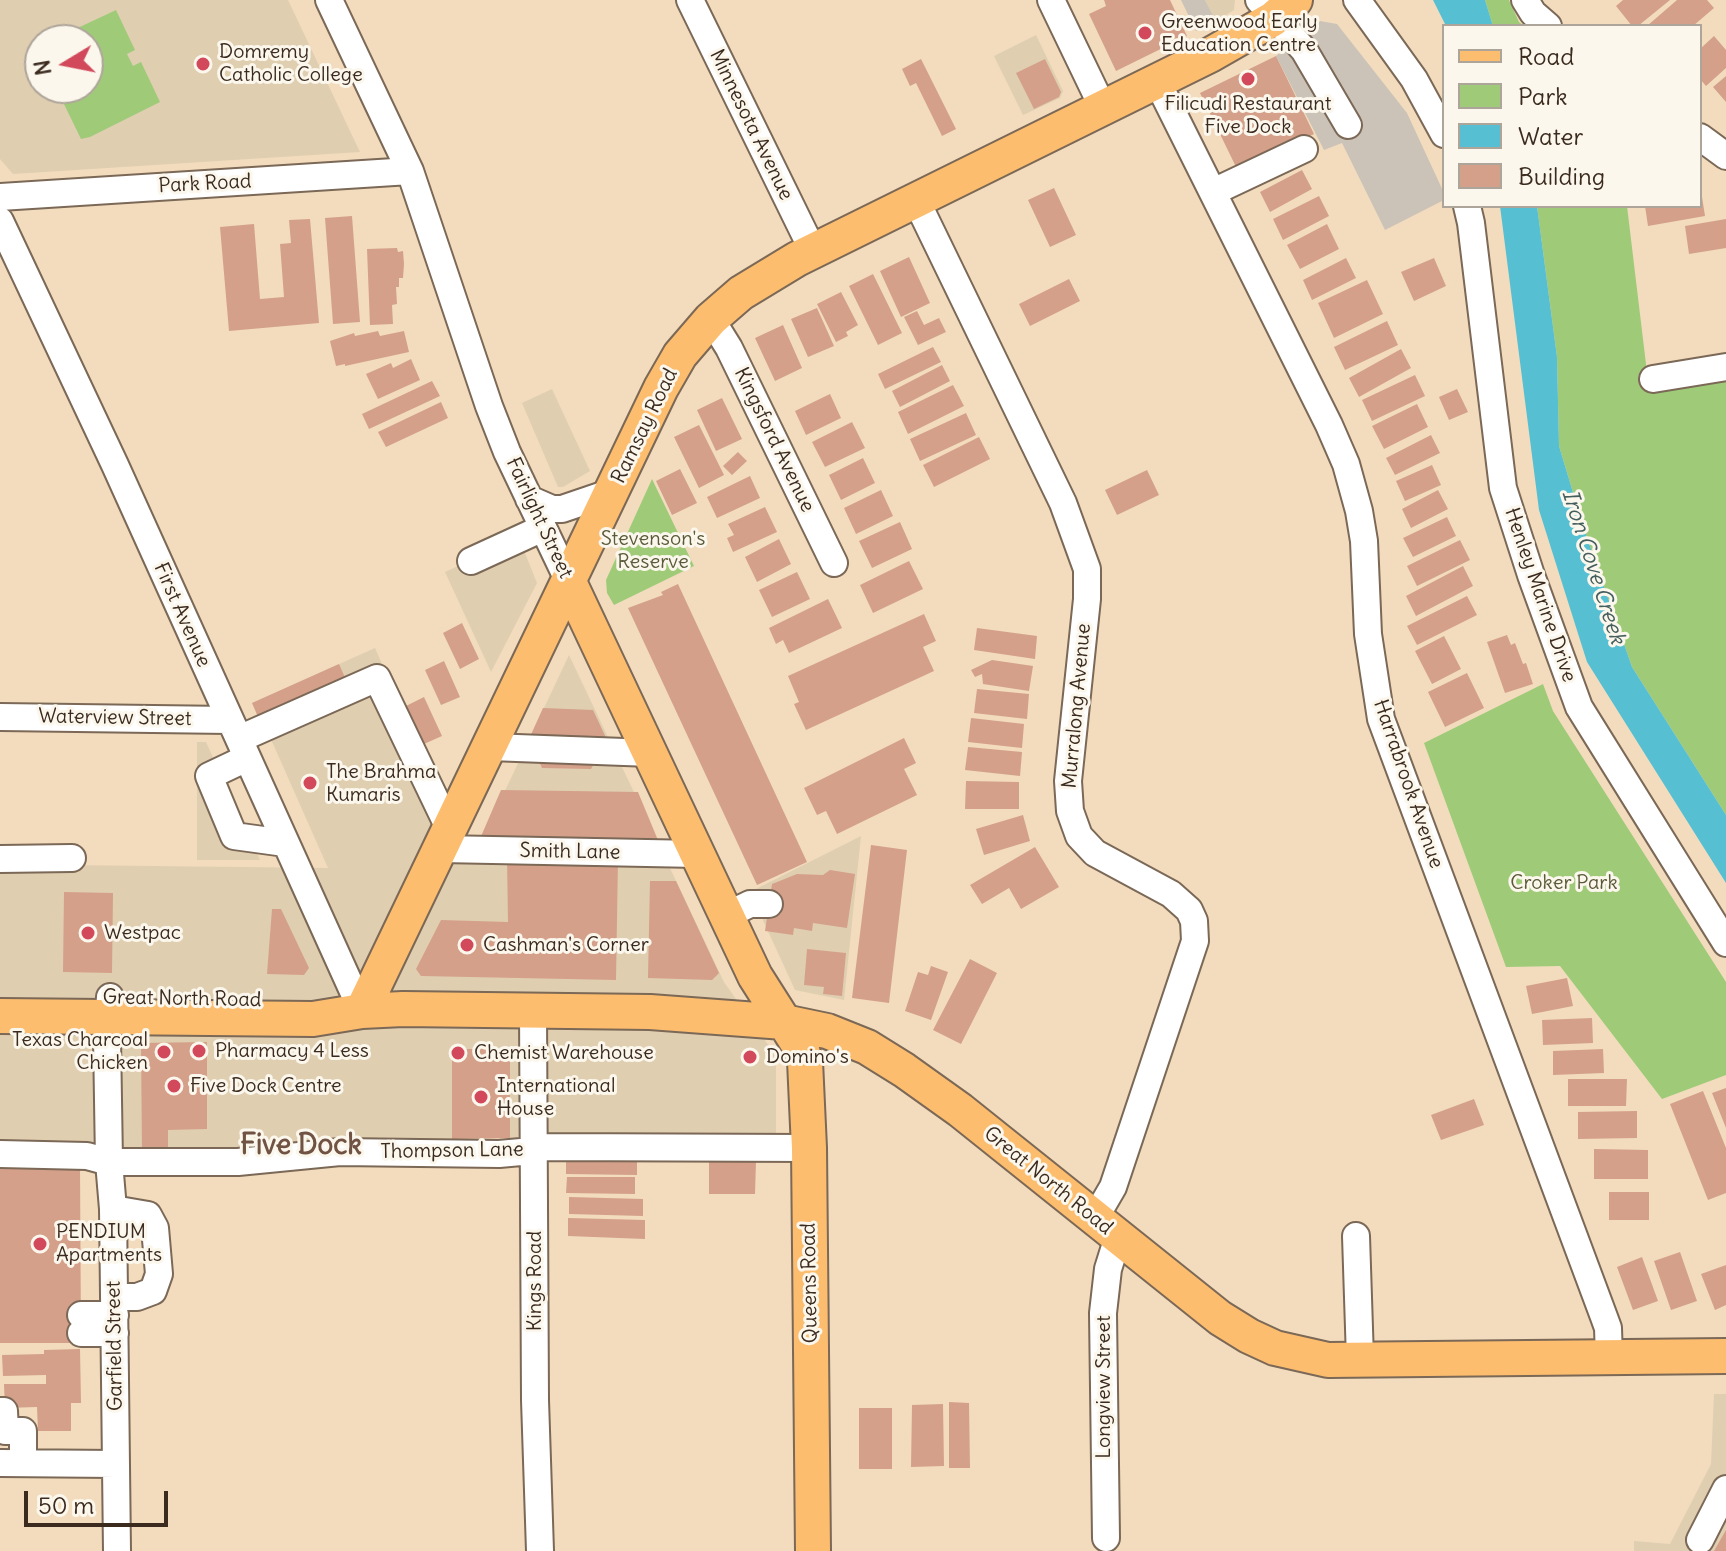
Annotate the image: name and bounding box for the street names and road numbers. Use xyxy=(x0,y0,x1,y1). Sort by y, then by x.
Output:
street label: Minnesota Avenue xyxy=(704,46,798,204)
street label: Park Road xyxy=(158,170,252,198)
street label: Kingsford Avenue xyxy=(729,364,819,516)
street label: Ramsay Road xyxy=(607,365,683,487)
street label: Fairlight Street xyxy=(500,454,578,582)
street label: Henley Marine Drive xyxy=(1499,505,1581,685)
street label: First Avenue xyxy=(148,559,216,671)
street label: Murralong Avenue xyxy=(1058,622,1096,790)
street label: Harrabrook Avenue xyxy=(1368,697,1448,871)
street label: Waterview Street xyxy=(38,705,192,731)
street label: Smith Lane xyxy=(519,839,621,865)
street label: Great North Road xyxy=(102,986,262,1012)
street label: Great North Road xyxy=(979,1122,1117,1240)
street label: Thompson Lane xyxy=(380,1138,524,1164)
street label: Queens Road xyxy=(797,1223,823,1343)
street label: Kings Road xyxy=(523,1231,547,1331)
street label: Garfield Street xyxy=(102,1281,128,1411)
street label: Longview Street xyxy=(1092,1315,1116,1459)

